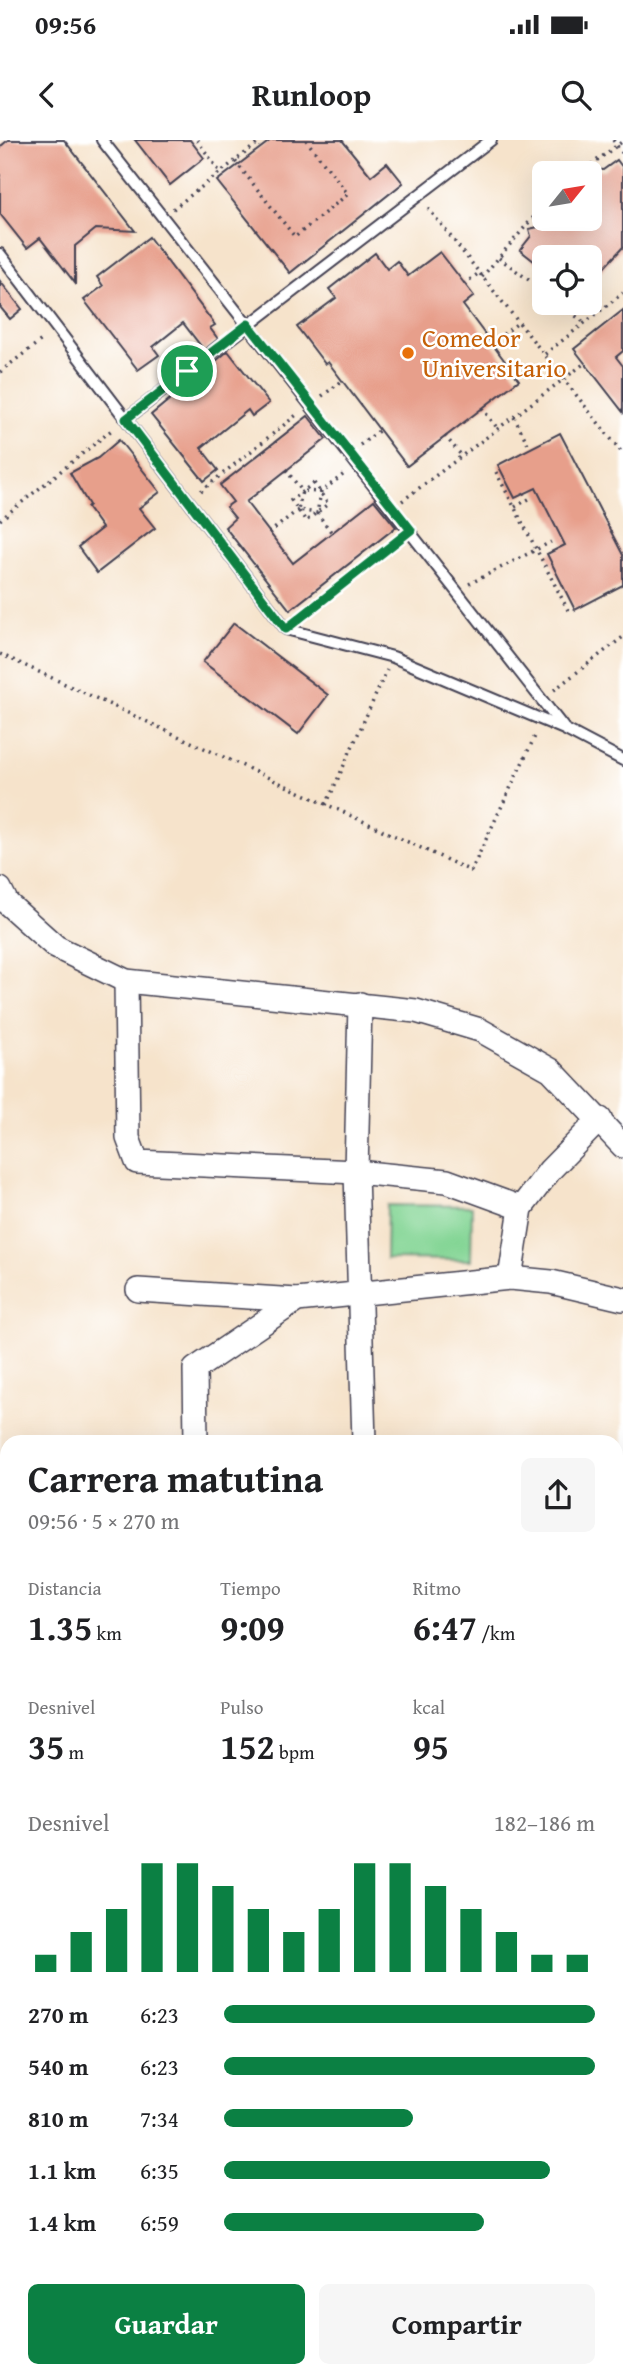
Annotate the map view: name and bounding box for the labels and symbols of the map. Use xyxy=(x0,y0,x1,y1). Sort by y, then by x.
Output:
north arrow xyxy=(532,161,602,231)
place label: Comedor Universitario xyxy=(422,318,567,387)
pin xyxy=(157,341,217,401)
marker: Comedor Universitario xyxy=(400,345,416,361)

